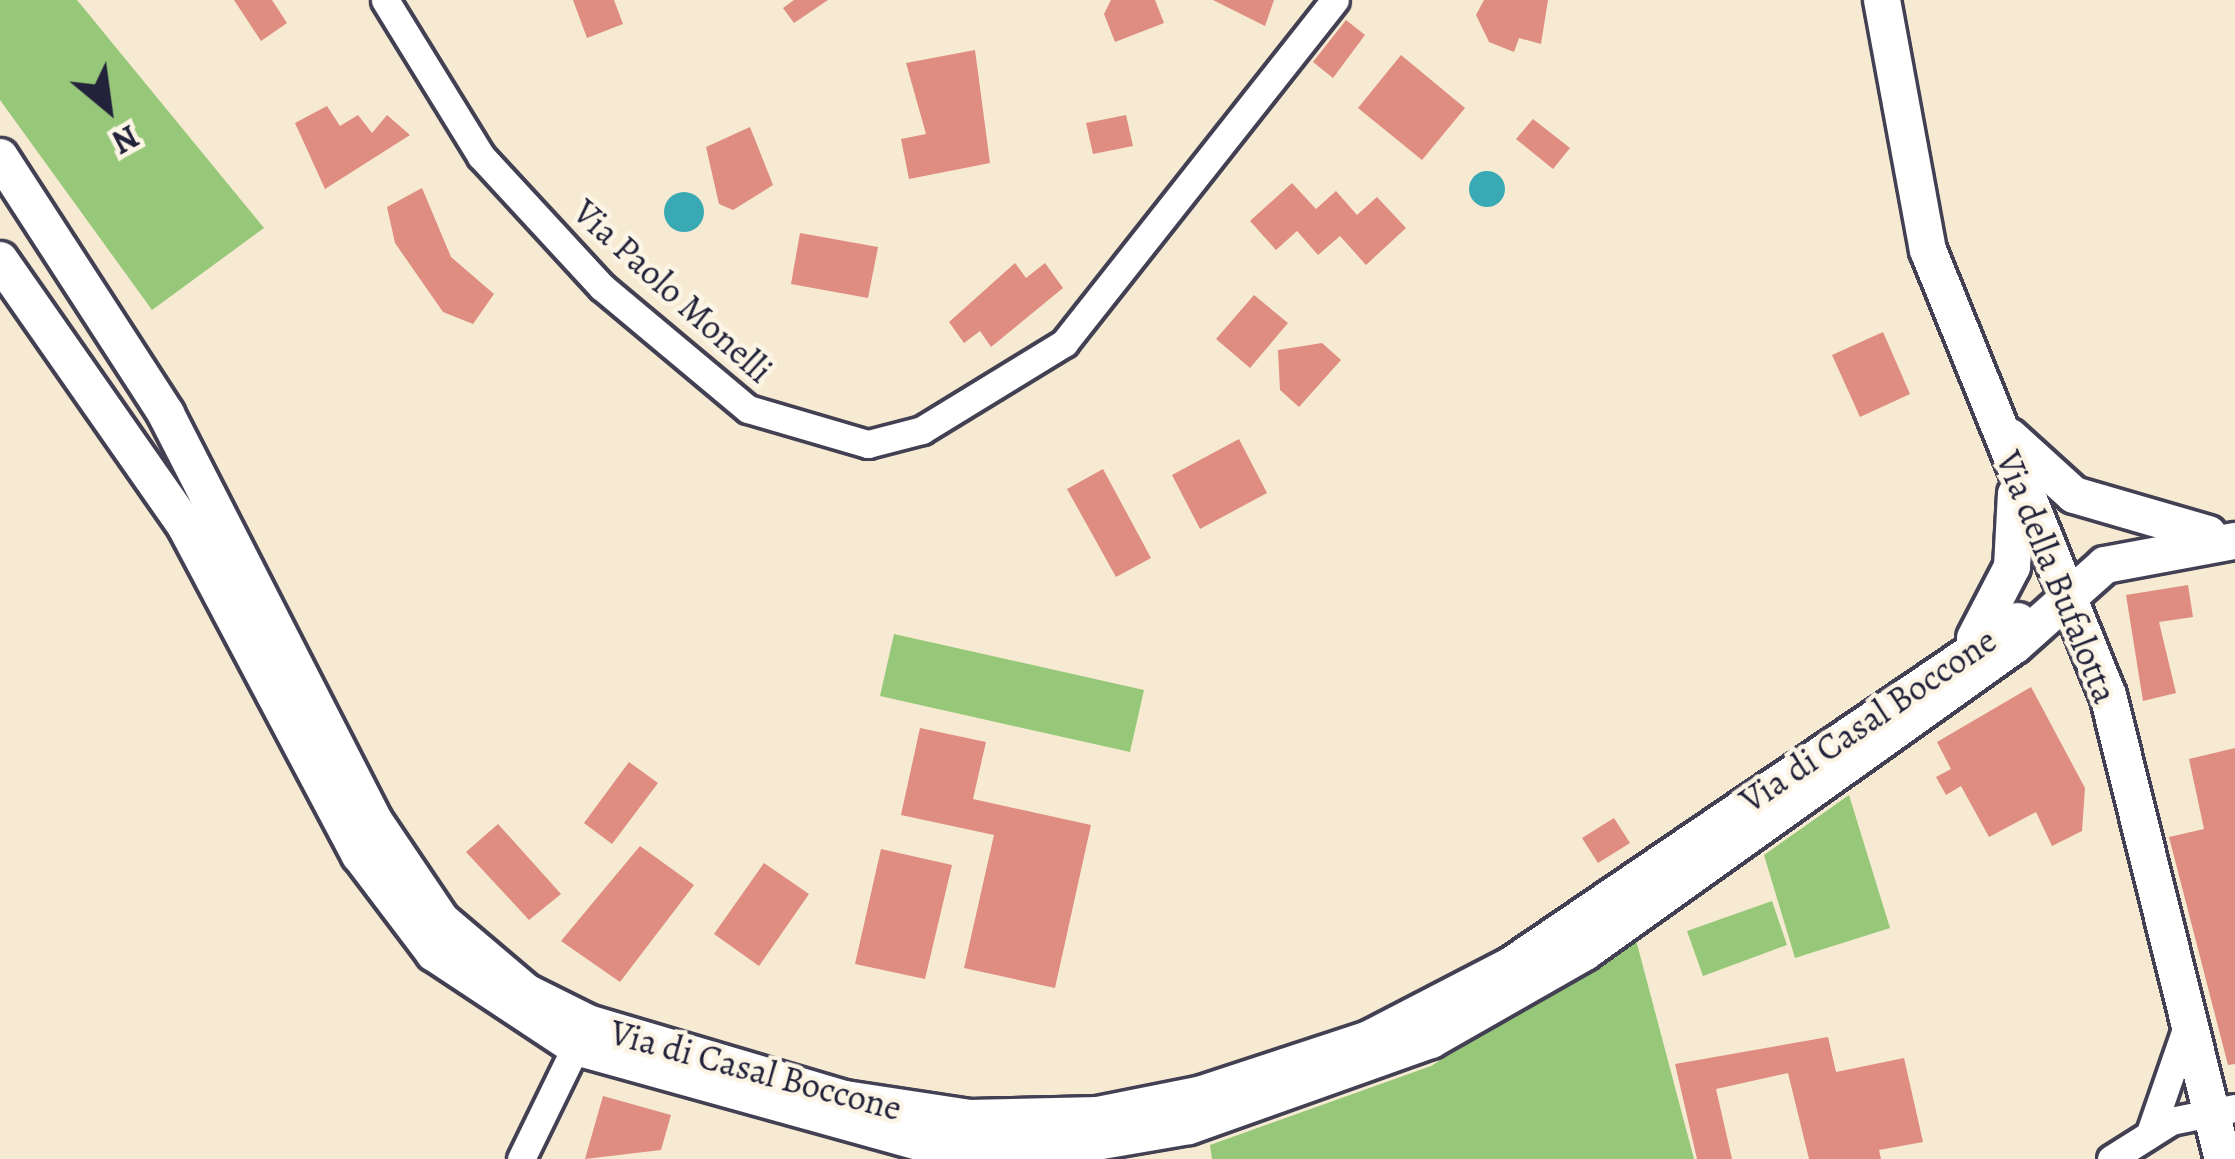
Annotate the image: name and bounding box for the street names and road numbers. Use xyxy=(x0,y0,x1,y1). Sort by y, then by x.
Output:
street label: Via Paolo Monelli xyxy=(564,190,782,392)
street label: Via della Bufalotta xyxy=(1987,445,2127,709)
street label: Via di Casal Boccone xyxy=(1732,618,2004,822)
street label: Via di Casal Boccone xyxy=(606,1010,906,1130)

